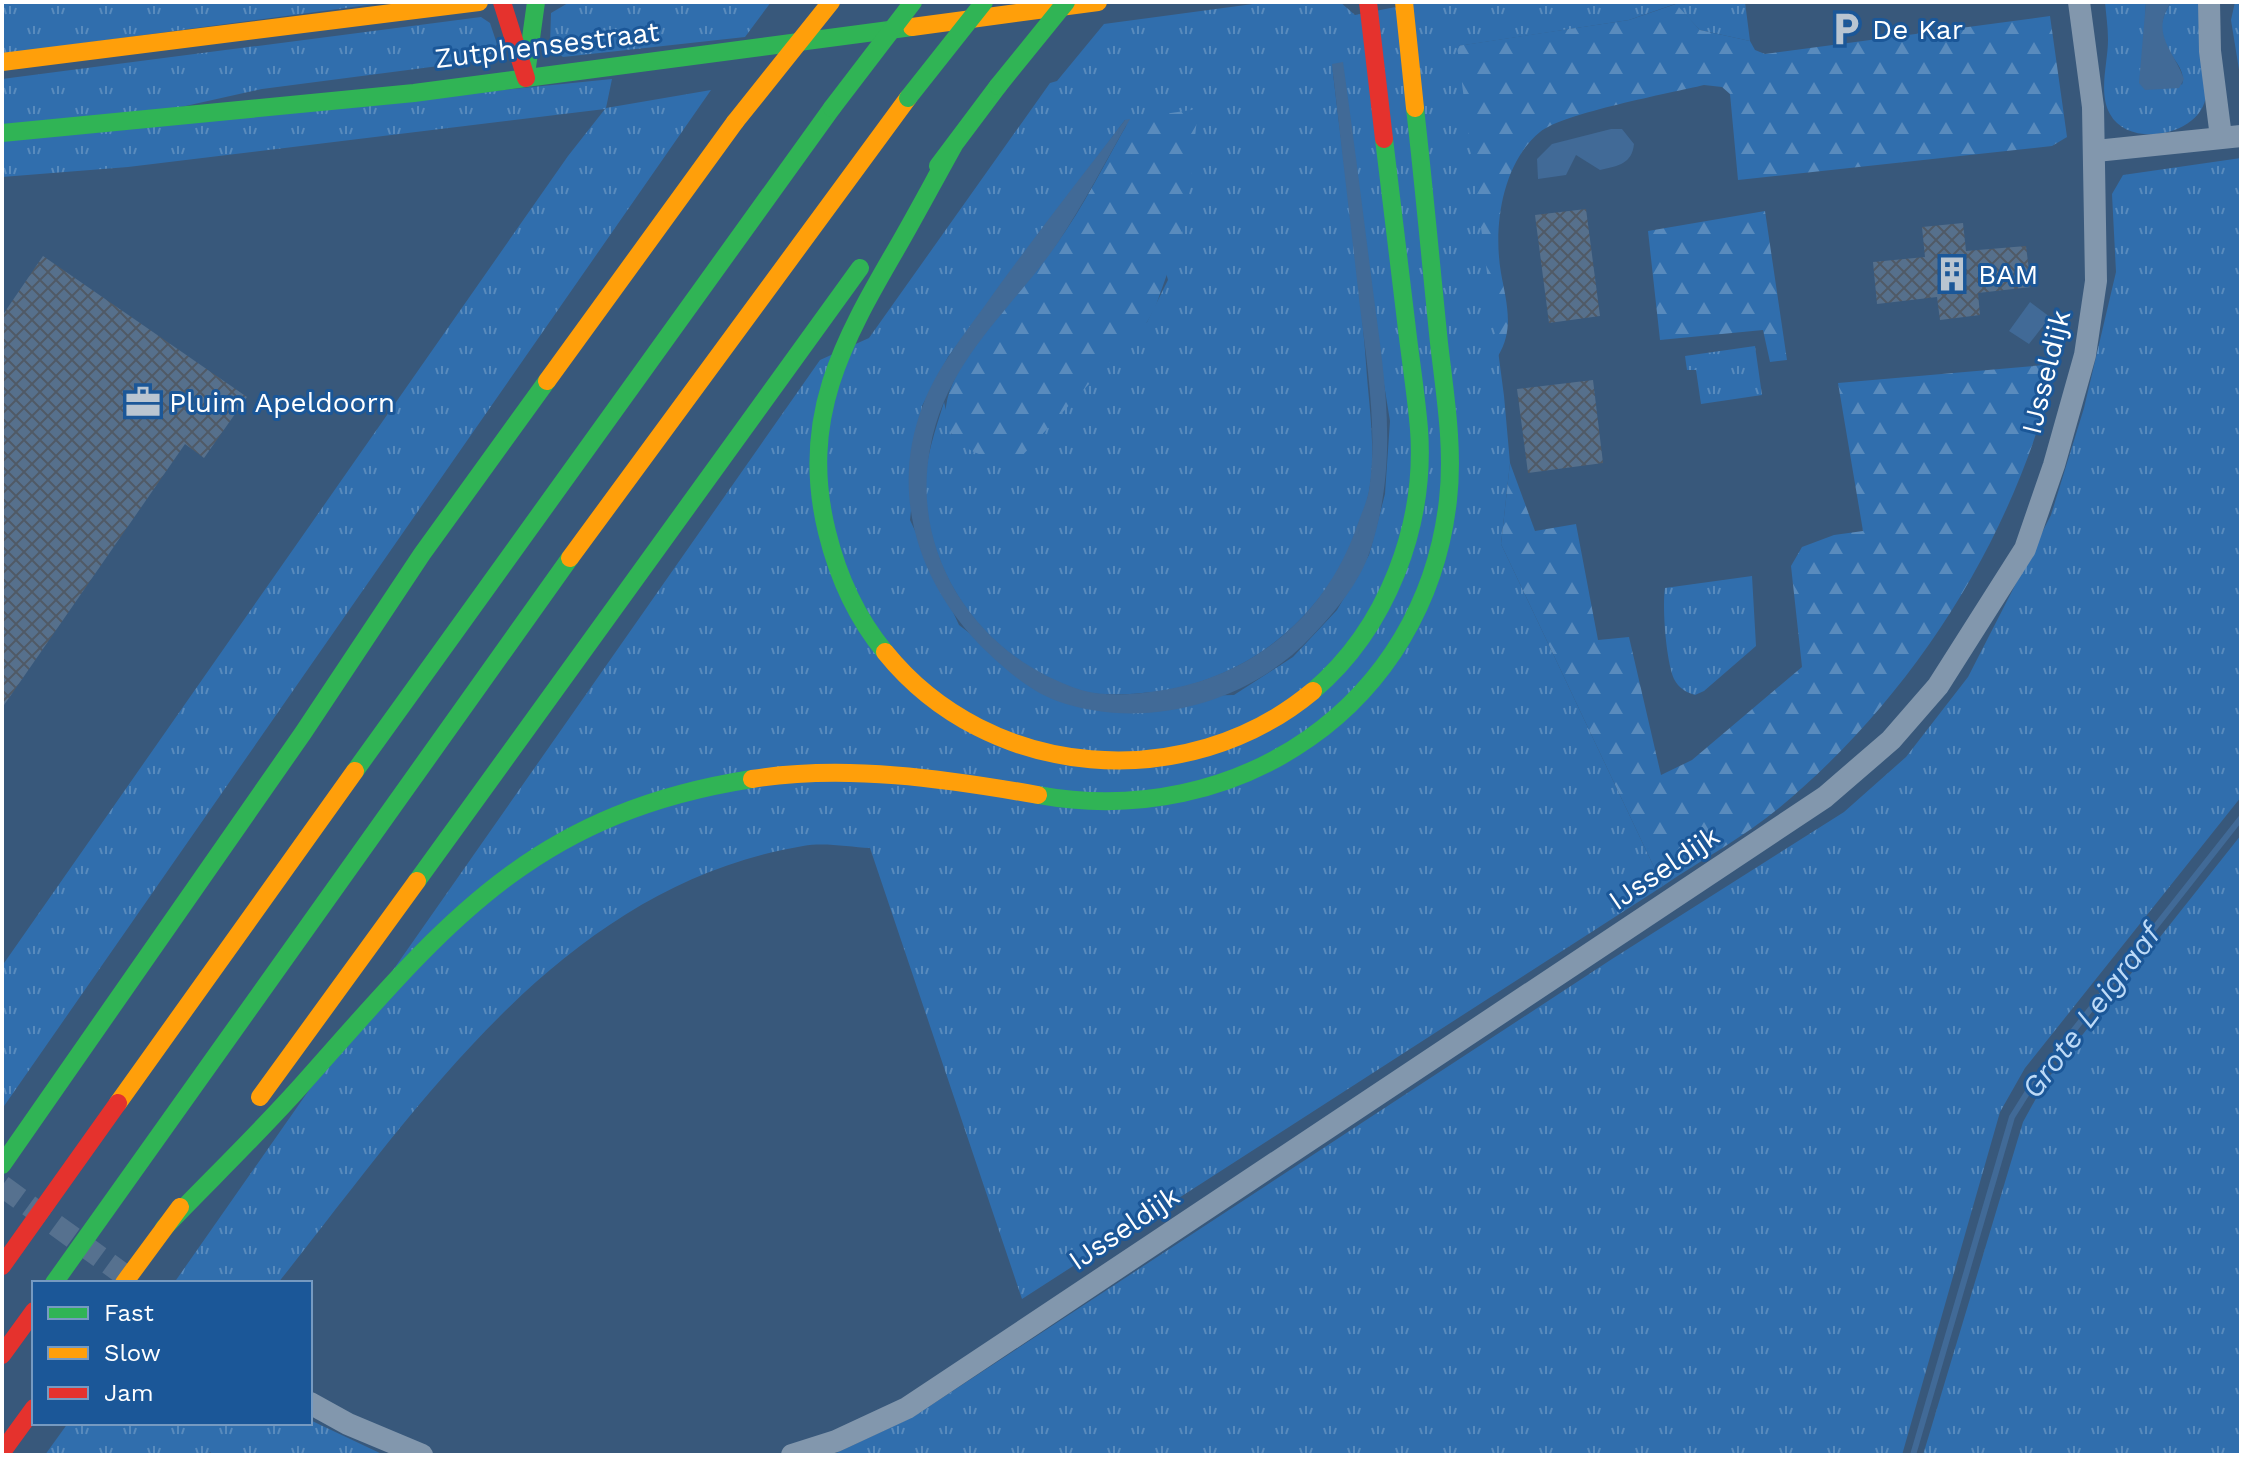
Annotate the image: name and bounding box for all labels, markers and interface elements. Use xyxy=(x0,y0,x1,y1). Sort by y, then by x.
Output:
parking icon: De Kar xyxy=(1827,10,1865,48)
place label: De Kar xyxy=(1872,13,1963,46)
street label: Zutphensestraat xyxy=(433,15,661,75)
building icon: BAM xyxy=(1933,255,1971,293)
place label: BAM xyxy=(1978,258,2038,291)
street label: IJsseldijk xyxy=(2015,307,2077,437)
office icon: Pluim Apeldoorn xyxy=(124,383,162,421)
place label: Pluim Apeldoorn xyxy=(169,386,395,419)
street label: IJsseldijk xyxy=(1602,819,1726,917)
water label: Grote Leigraaf xyxy=(2014,914,2170,1105)
street label: IJsseldijk xyxy=(1062,1179,1186,1277)
legend xyxy=(32,1281,312,1425)
text: Fast xyxy=(104,1299,154,1327)
text: Slow xyxy=(104,1339,161,1367)
text: Jam xyxy=(104,1379,154,1407)

